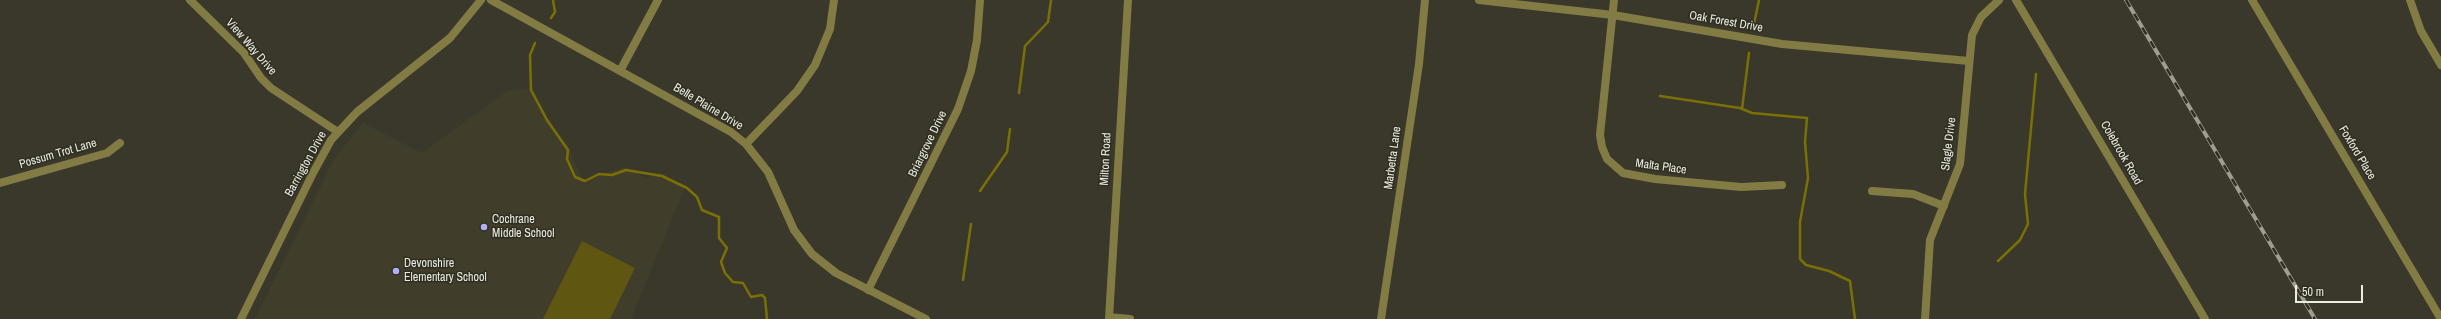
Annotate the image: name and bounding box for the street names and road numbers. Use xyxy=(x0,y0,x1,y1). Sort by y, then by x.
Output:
street label: Oak Forest Drive xyxy=(1688,8,1764,36)
street label: View Way Drive xyxy=(223,16,279,78)
street label: Belle Plaine Drive xyxy=(671,81,745,133)
street label: Briargrove Drive xyxy=(906,108,950,180)
street label: Slagle Drive xyxy=(1939,117,1959,171)
street label: Colebrook Road xyxy=(2097,119,2145,187)
street label: Foxford Place xyxy=(2335,123,2379,183)
street label: Marbetta Lane xyxy=(1381,126,1405,190)
street label: Barrington Drive xyxy=(282,129,330,199)
street label: Milton Road xyxy=(1097,132,1115,186)
street label: Possum Trot Lane xyxy=(18,136,98,172)
street label: Malta Place xyxy=(1635,156,1687,178)

